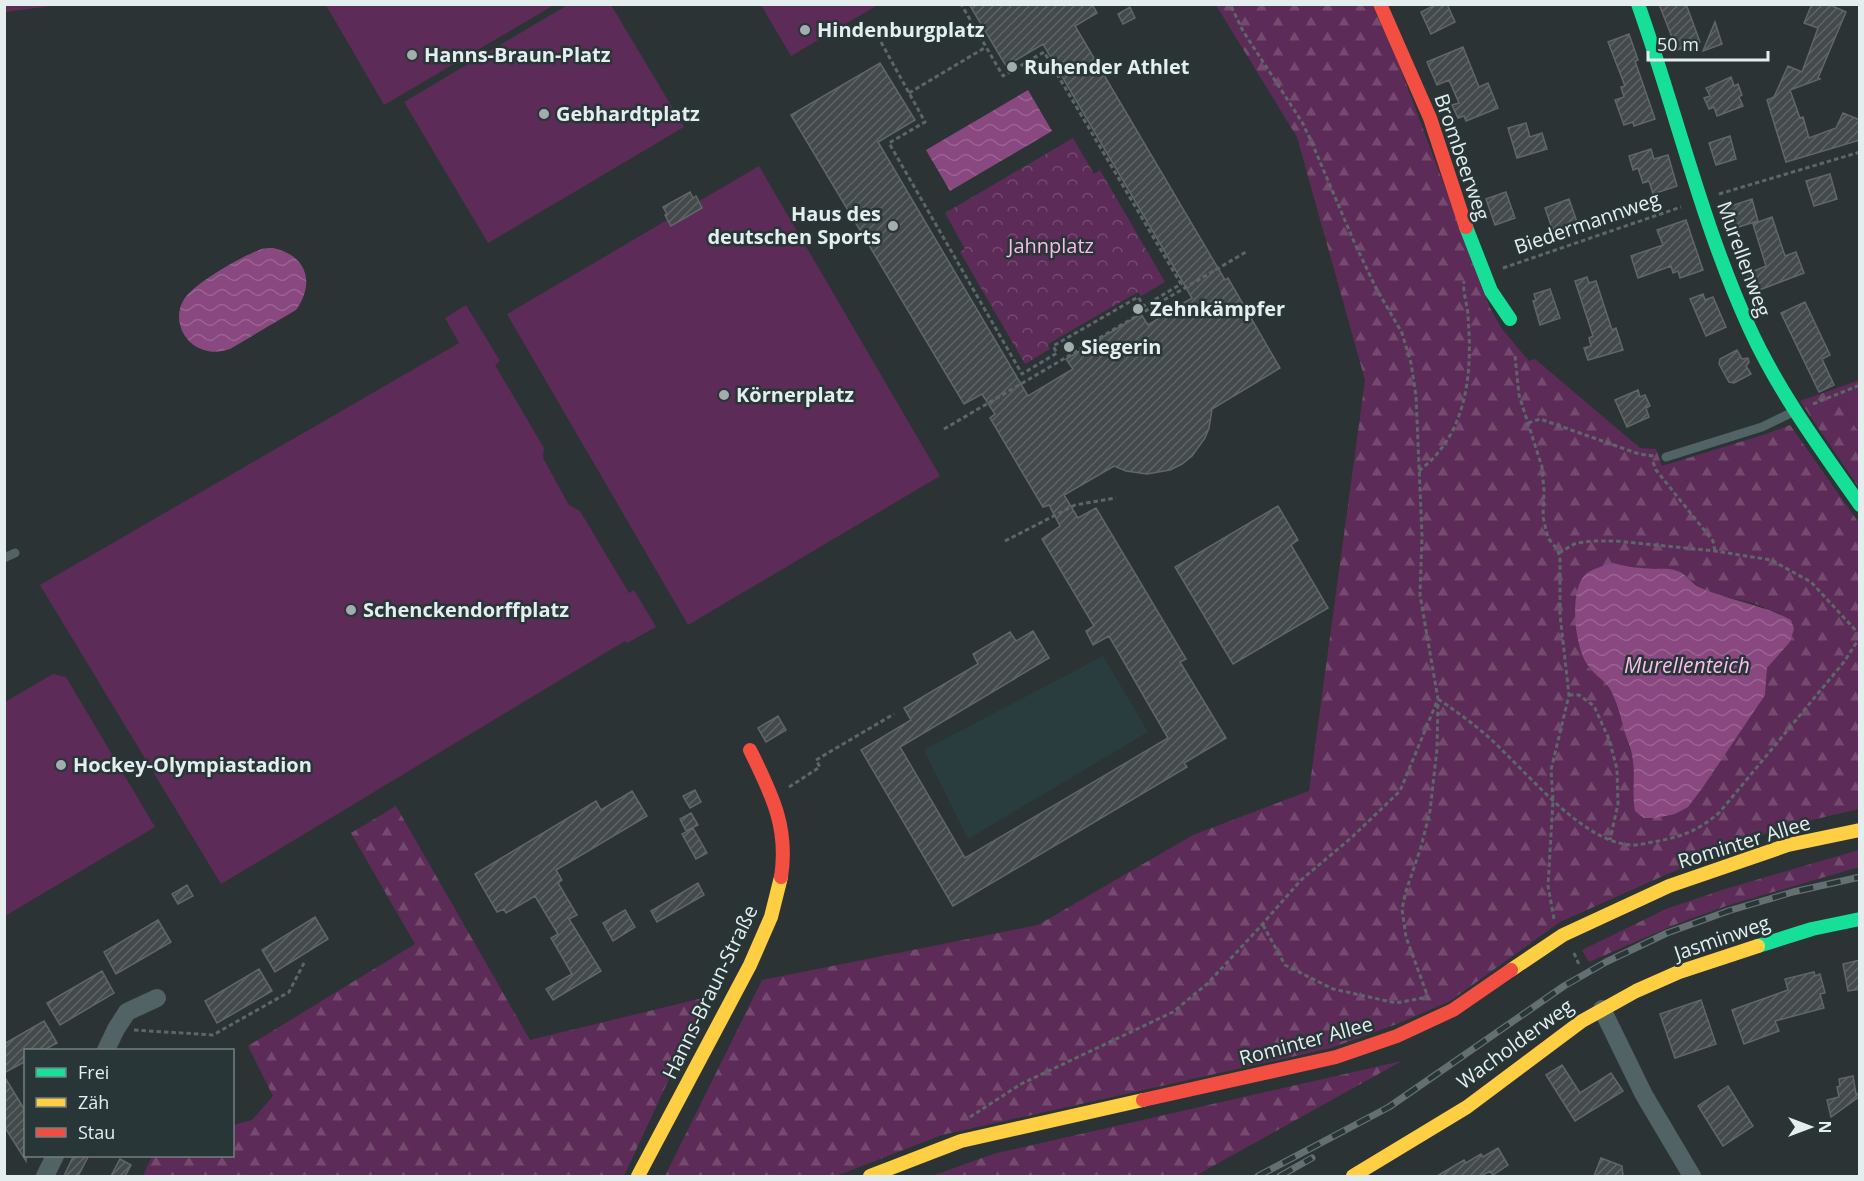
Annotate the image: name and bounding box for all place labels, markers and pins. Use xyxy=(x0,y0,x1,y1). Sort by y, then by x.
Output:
place label: Hindenburgplatz xyxy=(817,16,985,43)
marker: Hindenburgplatz xyxy=(798,23,812,37)
place label: Hanns-Braun-Platz xyxy=(424,41,611,68)
marker: Hanns-Braun-Platz xyxy=(405,48,419,62)
place label: Ruhender Athlet xyxy=(1024,53,1190,80)
marker: Ruhender Athlet xyxy=(1005,60,1019,74)
place label: Gebhardtplatz xyxy=(556,100,700,127)
marker: Gebhardtplatz xyxy=(537,107,551,121)
place label: Haus des deutschen Sports xyxy=(707,200,881,250)
marker: Haus des deutschen Sports xyxy=(886,219,900,233)
place label: Zehnkämpfer xyxy=(1150,295,1285,322)
marker: Zehnkämpfer xyxy=(1131,302,1145,316)
place label: Siegerin xyxy=(1081,333,1161,360)
marker: Siegerin xyxy=(1062,340,1076,354)
place label: Körnerplatz xyxy=(736,381,854,408)
marker: Körnerplatz xyxy=(717,388,731,402)
place label: Schenckendorffplatz xyxy=(363,596,569,623)
marker: Schenckendorffplatz xyxy=(344,603,358,617)
place label: Hockey-Olympiastadion xyxy=(73,751,312,778)
marker: Hockey-Olympiastadion xyxy=(54,758,68,772)

